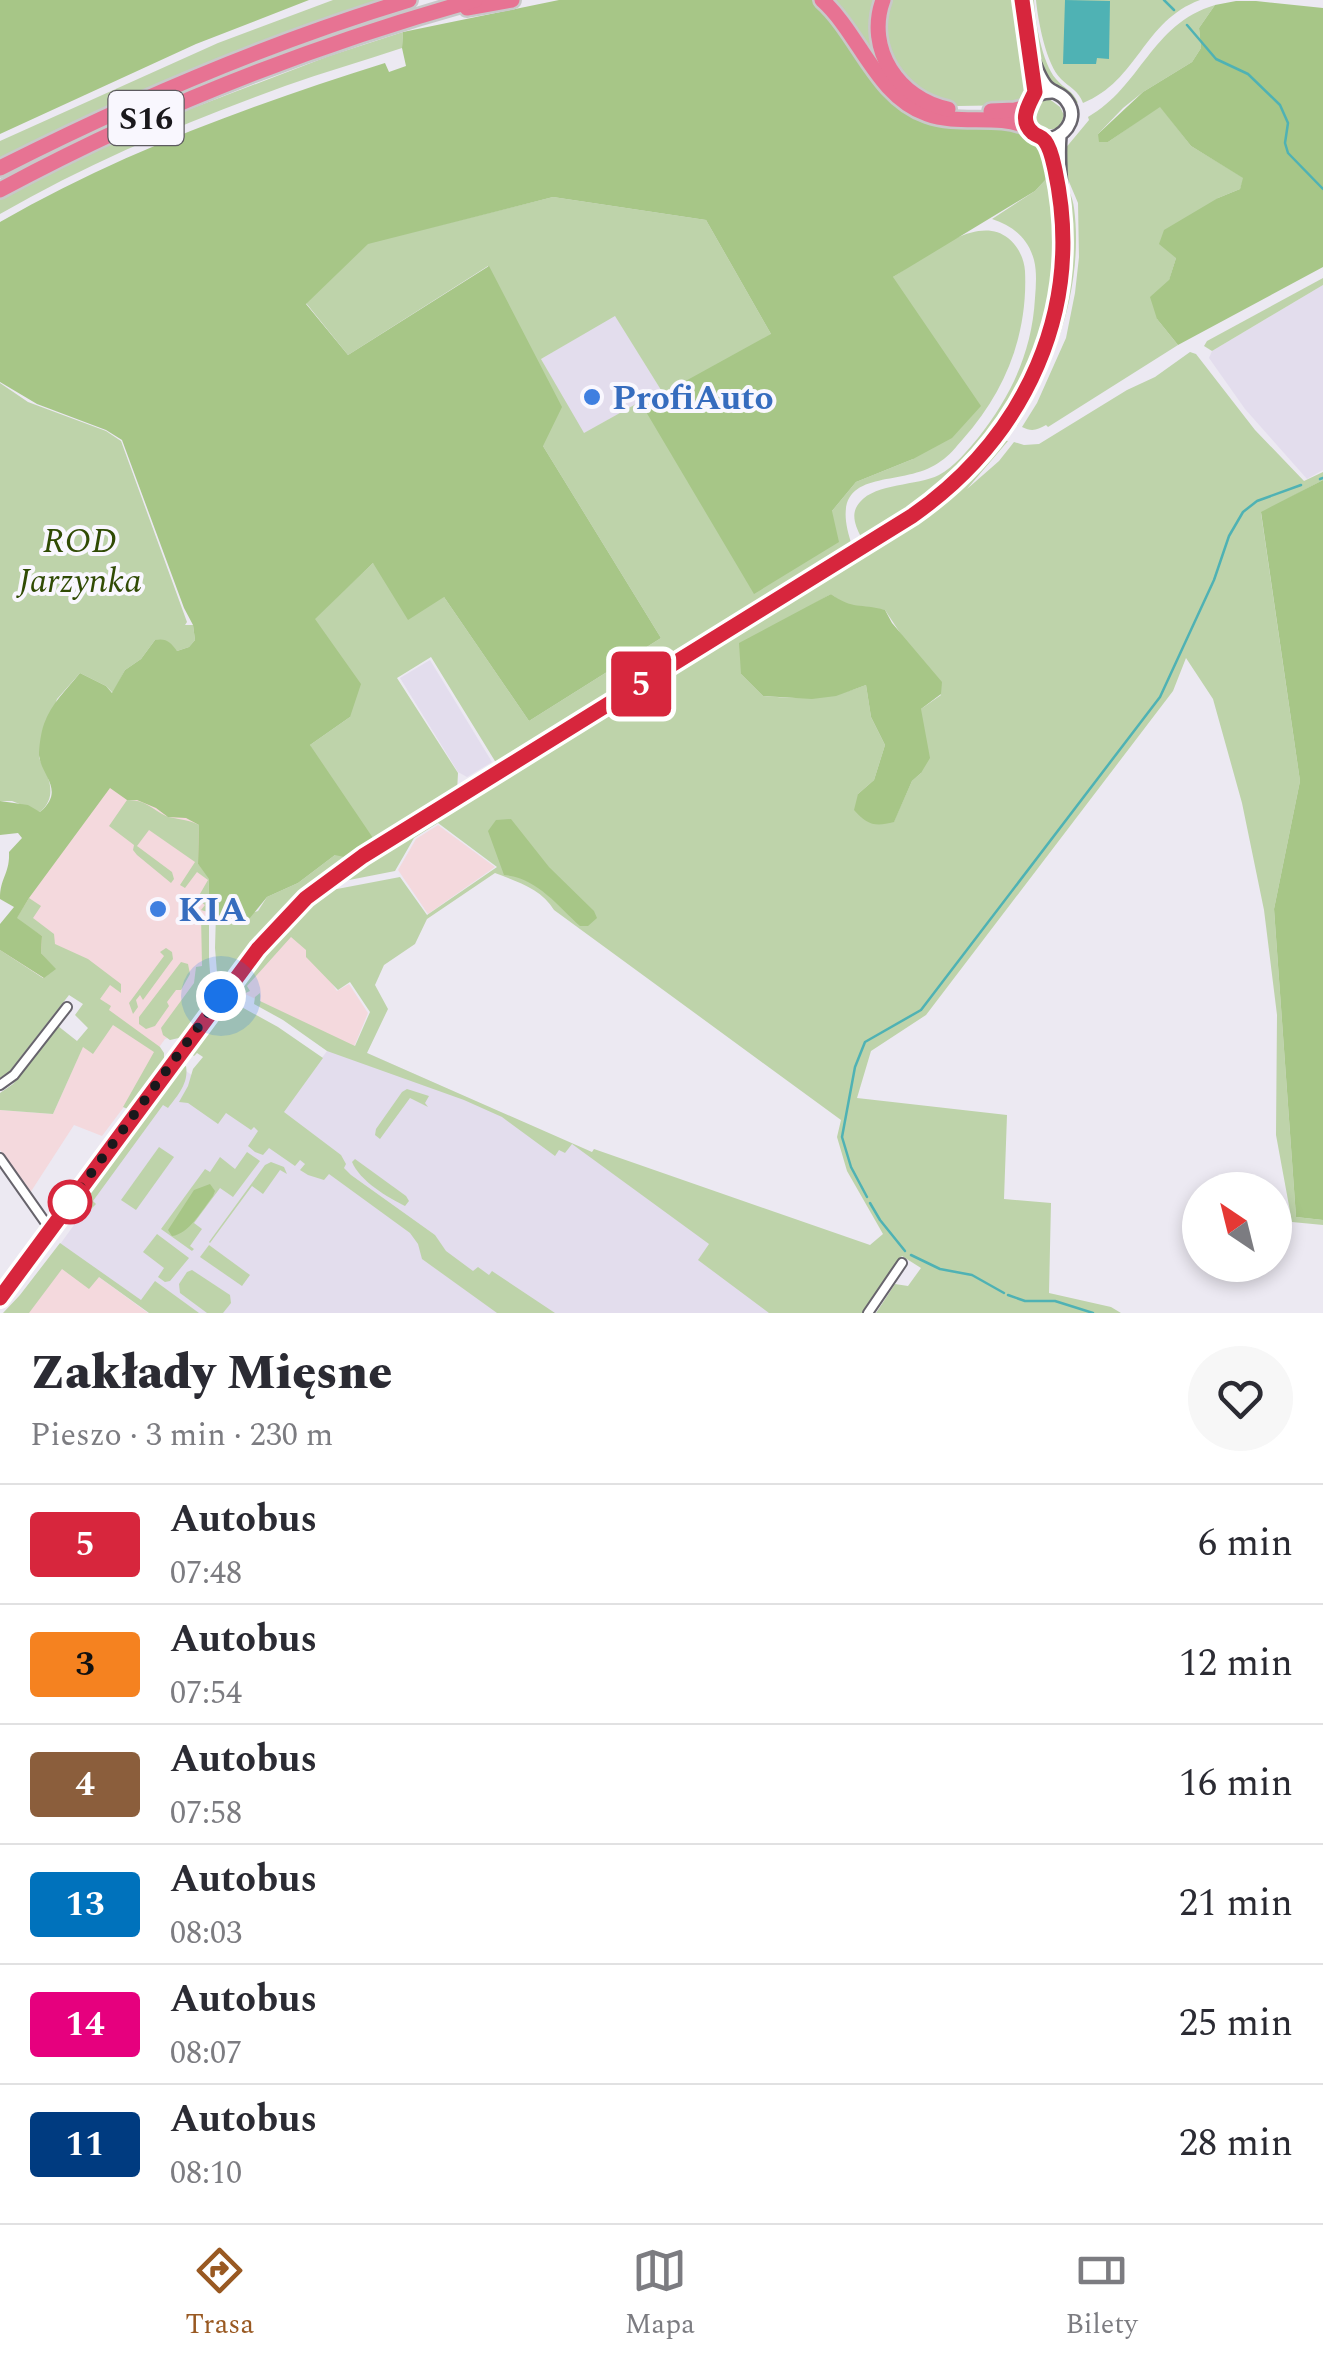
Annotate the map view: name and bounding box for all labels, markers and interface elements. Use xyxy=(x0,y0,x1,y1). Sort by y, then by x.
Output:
road number: S16 xyxy=(108,91,184,145)
place label: ProfiAuto xyxy=(612,372,774,425)
marker: ProfiAuto xyxy=(581,386,603,408)
park label: ROD Jarzynka xyxy=(15,515,142,608)
line badge: 5 xyxy=(608,652,674,716)
text: 5 xyxy=(631,658,651,711)
place label: KIA xyxy=(178,884,247,937)
marker: KIA xyxy=(147,898,169,920)
your location xyxy=(196,971,246,1021)
north arrow xyxy=(1182,1172,1292,1282)
map controls xyxy=(1182,1172,1292,1282)
unlabelled marker xyxy=(49,1181,91,1223)
text: Zakłady Mięsne xyxy=(30,1337,392,1410)
button: heart xyxy=(1188,1346,1293,1451)
text: Pieszo · 3 min · 230 m xyxy=(30,1411,333,1460)
text: Autobus xyxy=(170,1491,317,1549)
text: 6 min xyxy=(1198,1515,1293,1573)
text: 5 xyxy=(75,1518,95,1571)
text: 07:48 xyxy=(170,1549,242,1598)
text: Autobus xyxy=(170,1611,317,1669)
text: 12 min xyxy=(1179,1635,1293,1693)
text: 3 xyxy=(75,1638,95,1691)
text: 07:54 xyxy=(170,1669,242,1718)
text: Autobus xyxy=(170,1731,317,1789)
text: 16 min xyxy=(1179,1755,1293,1813)
text: 4 xyxy=(75,1758,95,1811)
text: 07:58 xyxy=(170,1789,242,1838)
text: Autobus xyxy=(170,1851,317,1909)
text: 21 min xyxy=(1179,1875,1293,1933)
text: 13 xyxy=(65,1878,105,1931)
text: 08:03 xyxy=(170,1909,242,1958)
text: Autobus xyxy=(170,1971,317,2029)
text: 25 min xyxy=(1179,1995,1293,2053)
text: 14 xyxy=(65,1998,105,2051)
text: 08:07 xyxy=(170,2029,242,2078)
text: Autobus xyxy=(170,2091,317,2149)
text: 28 min xyxy=(1179,2115,1293,2173)
text: 11 xyxy=(65,2118,105,2171)
text: 08:10 xyxy=(170,2149,242,2198)
tab: Trasa xyxy=(185,2243,254,2346)
tab: Mapa xyxy=(625,2243,695,2346)
tab: Bilety xyxy=(1065,2243,1138,2346)

